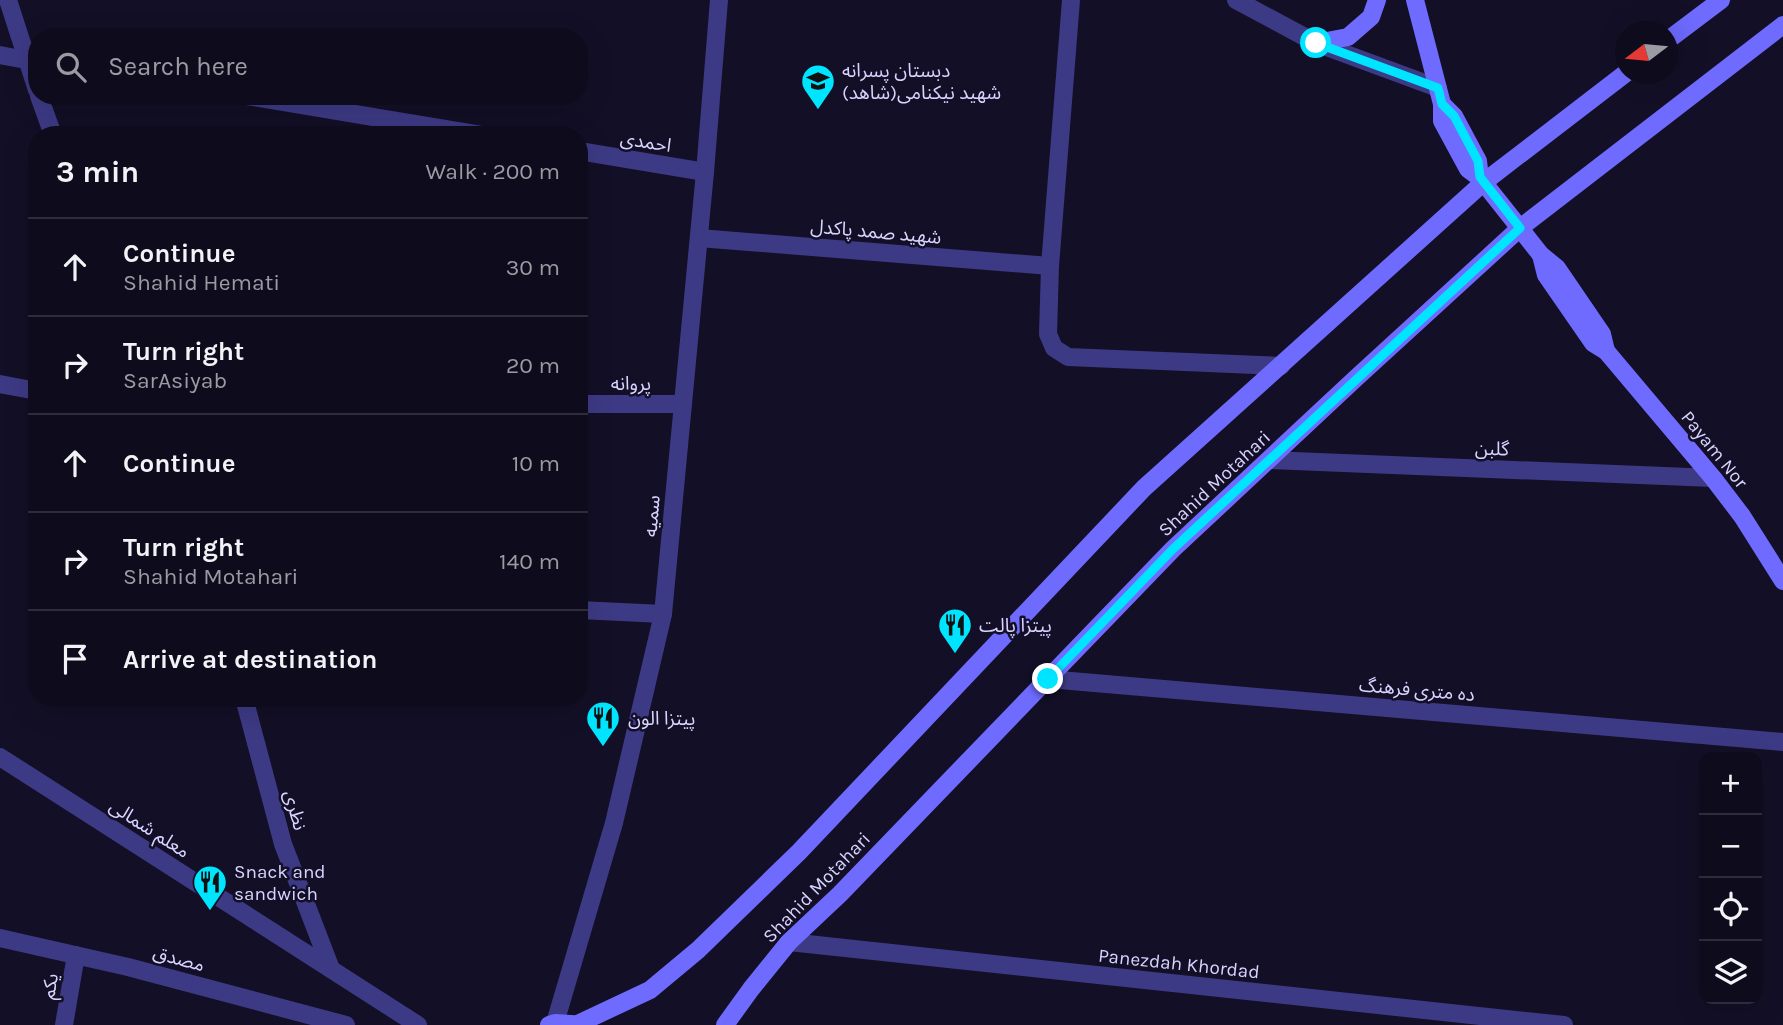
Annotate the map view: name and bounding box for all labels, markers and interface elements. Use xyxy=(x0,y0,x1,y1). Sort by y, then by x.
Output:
north arrow xyxy=(1615,21,1678,84)
route start xyxy=(1300,27,1331,58)
search box xyxy=(28,28,588,105)
icon: search xyxy=(52,48,90,86)
text: Search here xyxy=(108,51,248,82)
place label: دبستان پسرانه شهید نیکنامی(شاهد) xyxy=(842,60,1001,104)
school or university icon: دبستان پسرانه شهید نیکنامی(شاهد) xyxy=(799,62,837,111)
street label: احمدی xyxy=(619,127,673,157)
text: 3 min xyxy=(56,154,139,190)
text: Walk · 200 m xyxy=(425,158,560,185)
street label: شهید صمد پاکدل xyxy=(809,215,942,250)
text: Continue xyxy=(123,238,235,269)
icon: ahead xyxy=(56,248,94,286)
text: 30 m xyxy=(506,254,560,281)
text: Shahid Hemati xyxy=(123,269,280,296)
text: Turn right xyxy=(123,336,244,367)
icon: right xyxy=(56,346,94,384)
text: 20 m xyxy=(506,352,560,379)
text: SarAsiyab xyxy=(123,367,227,394)
street label: پروانه xyxy=(611,373,651,396)
street label: Payam Nor xyxy=(1676,407,1752,493)
street label: Shahid Motahari xyxy=(1154,426,1275,541)
street label: گلبن xyxy=(1475,437,1510,461)
icon: ahead xyxy=(56,444,94,482)
text: Continue xyxy=(123,448,235,479)
text: 10 m xyxy=(512,450,560,477)
street label: سمیه xyxy=(639,494,665,538)
text: Turn right xyxy=(123,532,244,563)
icon: right xyxy=(56,542,94,580)
text: 140 m xyxy=(499,548,560,575)
text: Shahid Motahari xyxy=(123,563,298,590)
restaurant icon: پیتزا پالت xyxy=(936,606,974,655)
place label: پیتزا پالت xyxy=(979,615,1052,638)
icon: arrive xyxy=(56,640,94,678)
text: Arrive at destination xyxy=(123,644,377,675)
route end xyxy=(1032,663,1063,694)
street label: ده متری فرهنگ xyxy=(1358,674,1476,706)
restaurant icon: پیتزا الون xyxy=(584,699,622,748)
place label: پیتزا الون xyxy=(628,708,695,731)
map controls xyxy=(1699,752,1762,1004)
button: + xyxy=(1699,752,1762,815)
street label: نظری xyxy=(279,788,311,833)
street label: معلم شمالی xyxy=(104,795,194,865)
button: − xyxy=(1699,815,1762,878)
street label: Shahid Motahari xyxy=(758,828,875,947)
place label: Snack and sandwich xyxy=(234,861,326,905)
restaurant icon: Snack and sandwich xyxy=(191,863,229,912)
button: locate xyxy=(1699,878,1762,941)
button: layers xyxy=(1699,941,1762,1004)
street label: مصدق xyxy=(150,942,207,976)
street label: Panezdah Khordad xyxy=(1097,945,1261,983)
street label: یکم xyxy=(37,971,66,1001)

